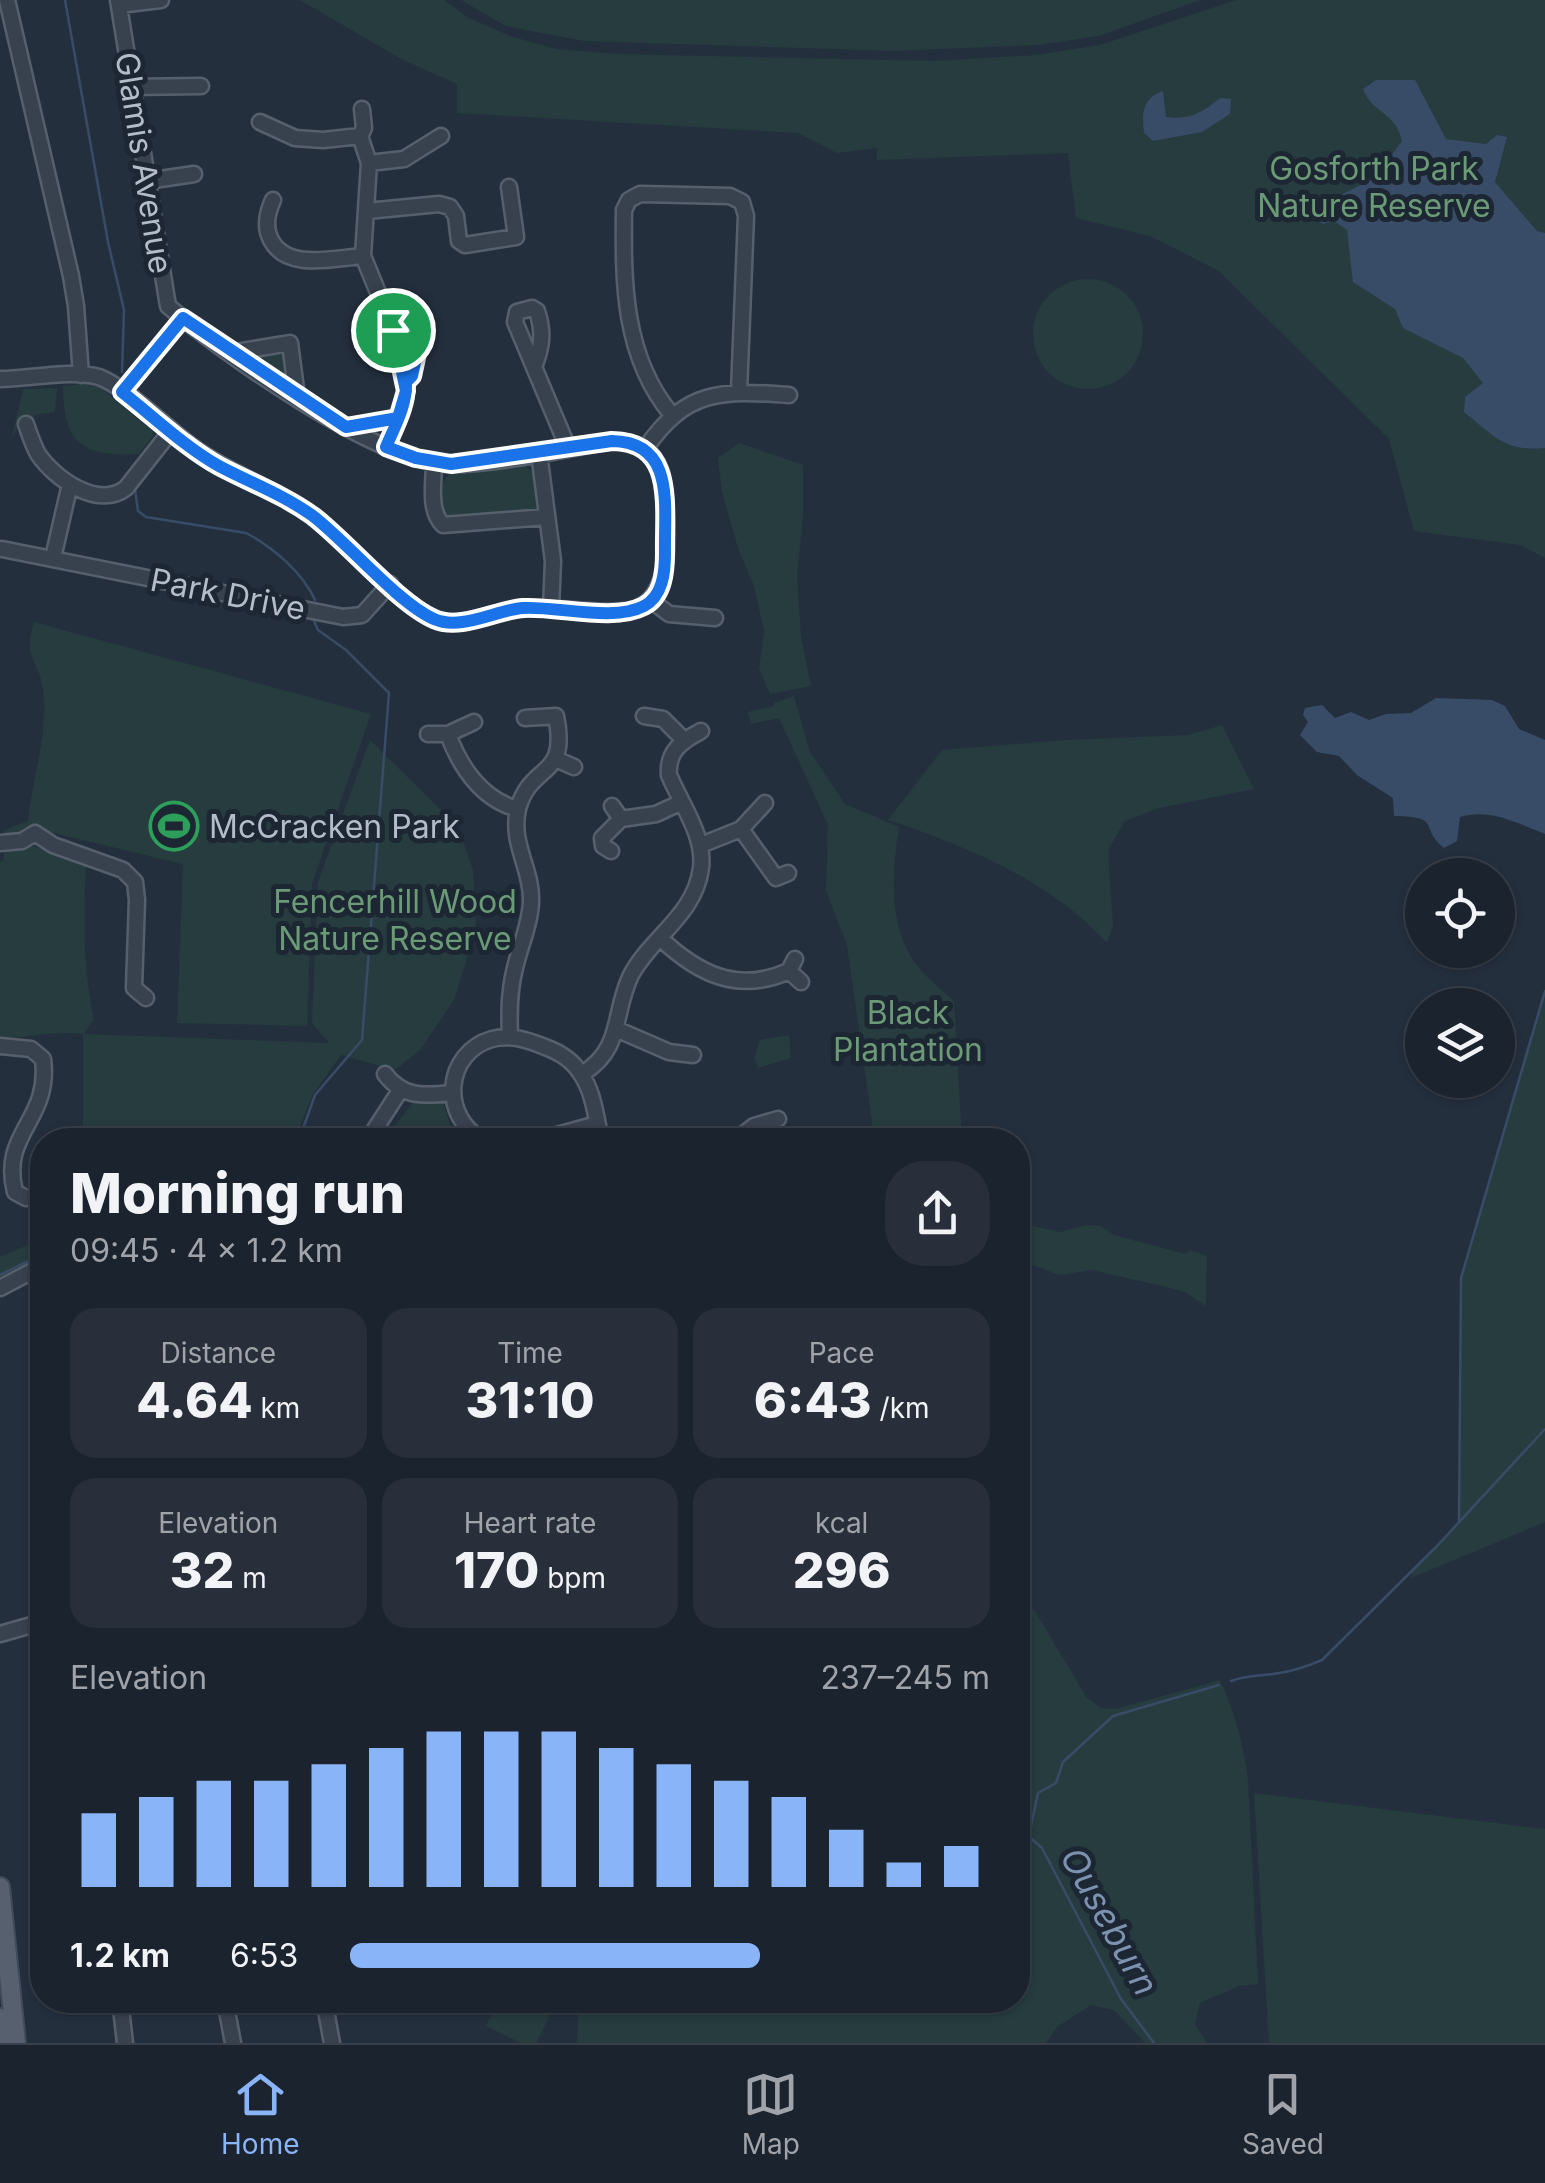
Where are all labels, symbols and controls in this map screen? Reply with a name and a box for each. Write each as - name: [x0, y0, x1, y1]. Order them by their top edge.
- street label: Glamis Avenue: [107, 49, 181, 277]
- park label: Gosforth Park Nature Reserve: [1257, 149, 1491, 225]
- pin: [351, 288, 436, 373]
- icon: arrive: [366, 303, 421, 358]
- street label: Park Drive: [147, 560, 309, 628]
- sports icon: McCracken Park: [148, 800, 200, 852]
- place label: McCracken Park: [209, 807, 460, 846]
- map controls: [1405, 858, 1515, 1098]
- button: locate: [1405, 858, 1515, 968]
- park label: Fencerhill Wood Nature Reserve: [273, 882, 517, 958]
- button: layers: [1405, 988, 1515, 1098]
- park label: Black Plantation: [833, 993, 983, 1069]
- text: Morning run: [70, 1160, 405, 1226]
- button: share: [885, 1161, 990, 1266]
- text: 09:45 · 4 × 1.2 km: [70, 1231, 343, 1270]
- text: Distance: [161, 1336, 276, 1370]
- text: Time: [497, 1336, 563, 1370]
- text: Pace: [809, 1336, 875, 1370]
- text: 4.64: [136, 1370, 253, 1430]
- text: 31:10: [465, 1370, 595, 1430]
- text: 6:43: [754, 1370, 872, 1430]
- text: km: [253, 1391, 300, 1425]
- text: /km: [872, 1391, 930, 1425]
- text: Elevation: [158, 1506, 278, 1540]
- text: Heart rate: [464, 1506, 596, 1540]
- text: kcal: [815, 1506, 868, 1540]
- text: 32: [170, 1540, 234, 1600]
- text: 170: [454, 1540, 539, 1600]
- text: 296: [793, 1540, 891, 1600]
- text: m: [234, 1561, 267, 1595]
- text: bpm: [539, 1561, 606, 1595]
- text: Elevation: [70, 1658, 207, 1697]
- text: 237–245 m: [820, 1658, 990, 1697]
- water label: Ouseburn: [1052, 1840, 1168, 2002]
- text: 1.2 km: [70, 1936, 170, 1975]
- text: 6:53: [230, 1936, 298, 1975]
- tab: Home: [221, 2067, 300, 2161]
- tab: Map: [742, 2067, 800, 2161]
- tab: Saved: [1242, 2067, 1324, 2161]

